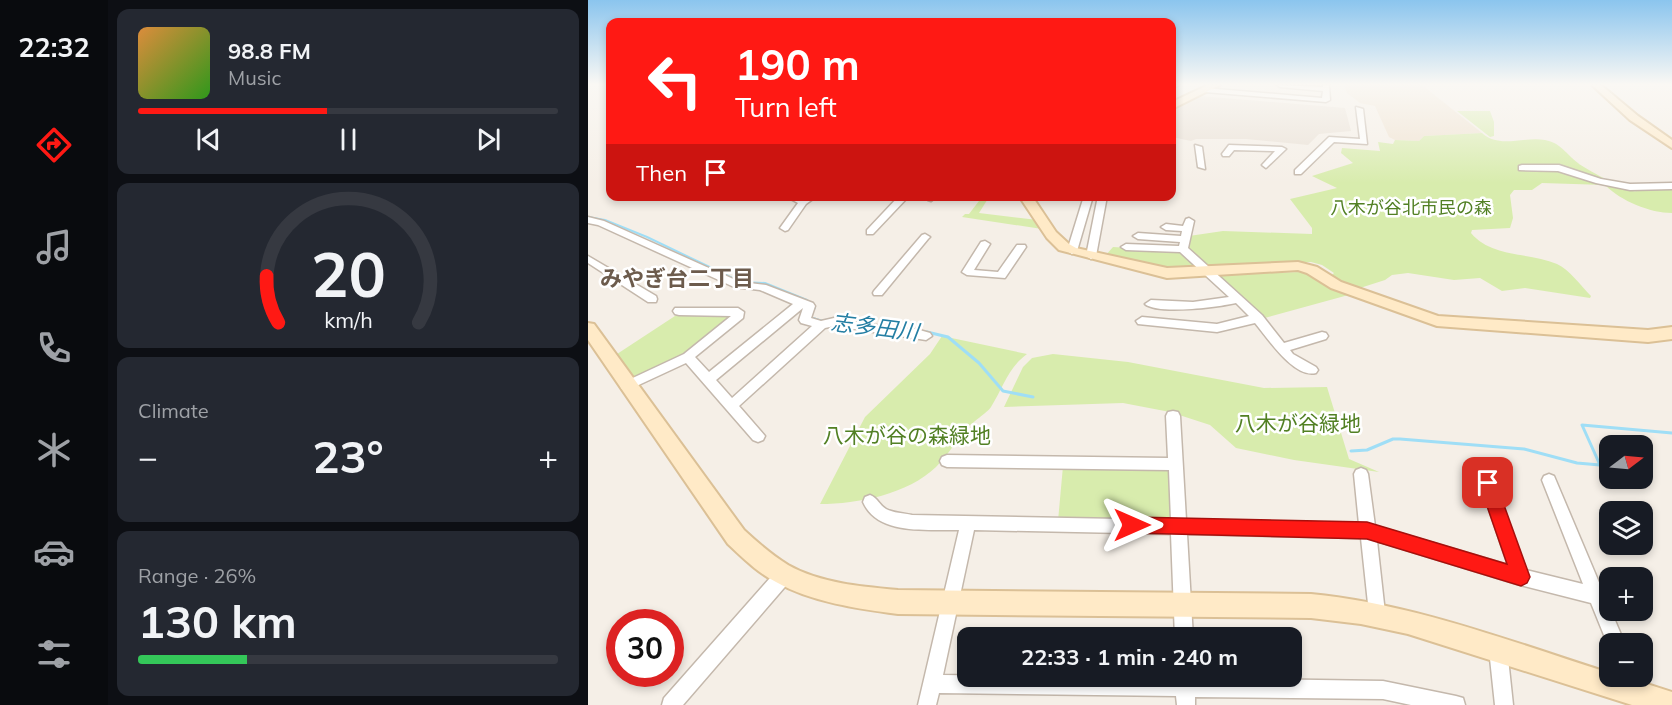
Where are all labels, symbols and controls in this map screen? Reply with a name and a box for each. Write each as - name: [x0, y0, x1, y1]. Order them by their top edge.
- text: 22:32: [18, 30, 90, 64]
- text: 98.8 FM: [228, 37, 311, 65]
- text: 190 m: [735, 38, 860, 91]
- icon: left: [636, 42, 714, 120]
- text: Music: [228, 65, 281, 90]
- text: Turn left: [735, 90, 837, 124]
- icon: previous: [192, 123, 225, 156]
- icon: pause: [332, 123, 365, 156]
- icon: next: [472, 123, 505, 156]
- icon: directions: [33, 124, 75, 166]
- icon: arrive: [699, 156, 732, 189]
- text: Then: [636, 159, 687, 187]
- park label: 八木が谷北市民の森: [1330, 196, 1492, 219]
- icon: music: [33, 226, 75, 268]
- text: 20: [311, 234, 385, 313]
- district label: みやぎ台二丁目: [600, 264, 754, 292]
- text: km/h: [324, 306, 372, 333]
- water label: 志多田川: [830, 308, 922, 347]
- icon: phone: [33, 327, 75, 369]
- text: Climate: [138, 398, 209, 423]
- park label: 八木が谷緑地: [1235, 410, 1361, 436]
- park label: 八木が谷の森緑地: [823, 422, 991, 448]
- text: 23°: [312, 428, 384, 484]
- icon: climate: [33, 429, 75, 471]
- north arrow: [1599, 435, 1653, 489]
- map controls: [1599, 435, 1653, 687]
- text: −: [138, 436, 158, 477]
- text: +: [538, 436, 558, 477]
- pin: [1462, 457, 1513, 508]
- icon: arrive: [1471, 466, 1504, 499]
- position arrow: [1100, 493, 1164, 557]
- button: layers: [1599, 501, 1653, 555]
- icon: car: [33, 531, 75, 573]
- text: Range · 26%: [138, 563, 256, 588]
- button: +: [1599, 567, 1653, 621]
- text: 130 km: [138, 593, 297, 649]
- speed limit sign: 30: [606, 609, 684, 687]
- icon: filters: [33, 633, 75, 675]
- button: −: [1599, 633, 1653, 687]
- text: 22:33 · 1 min · 240 m: [1021, 643, 1238, 671]

